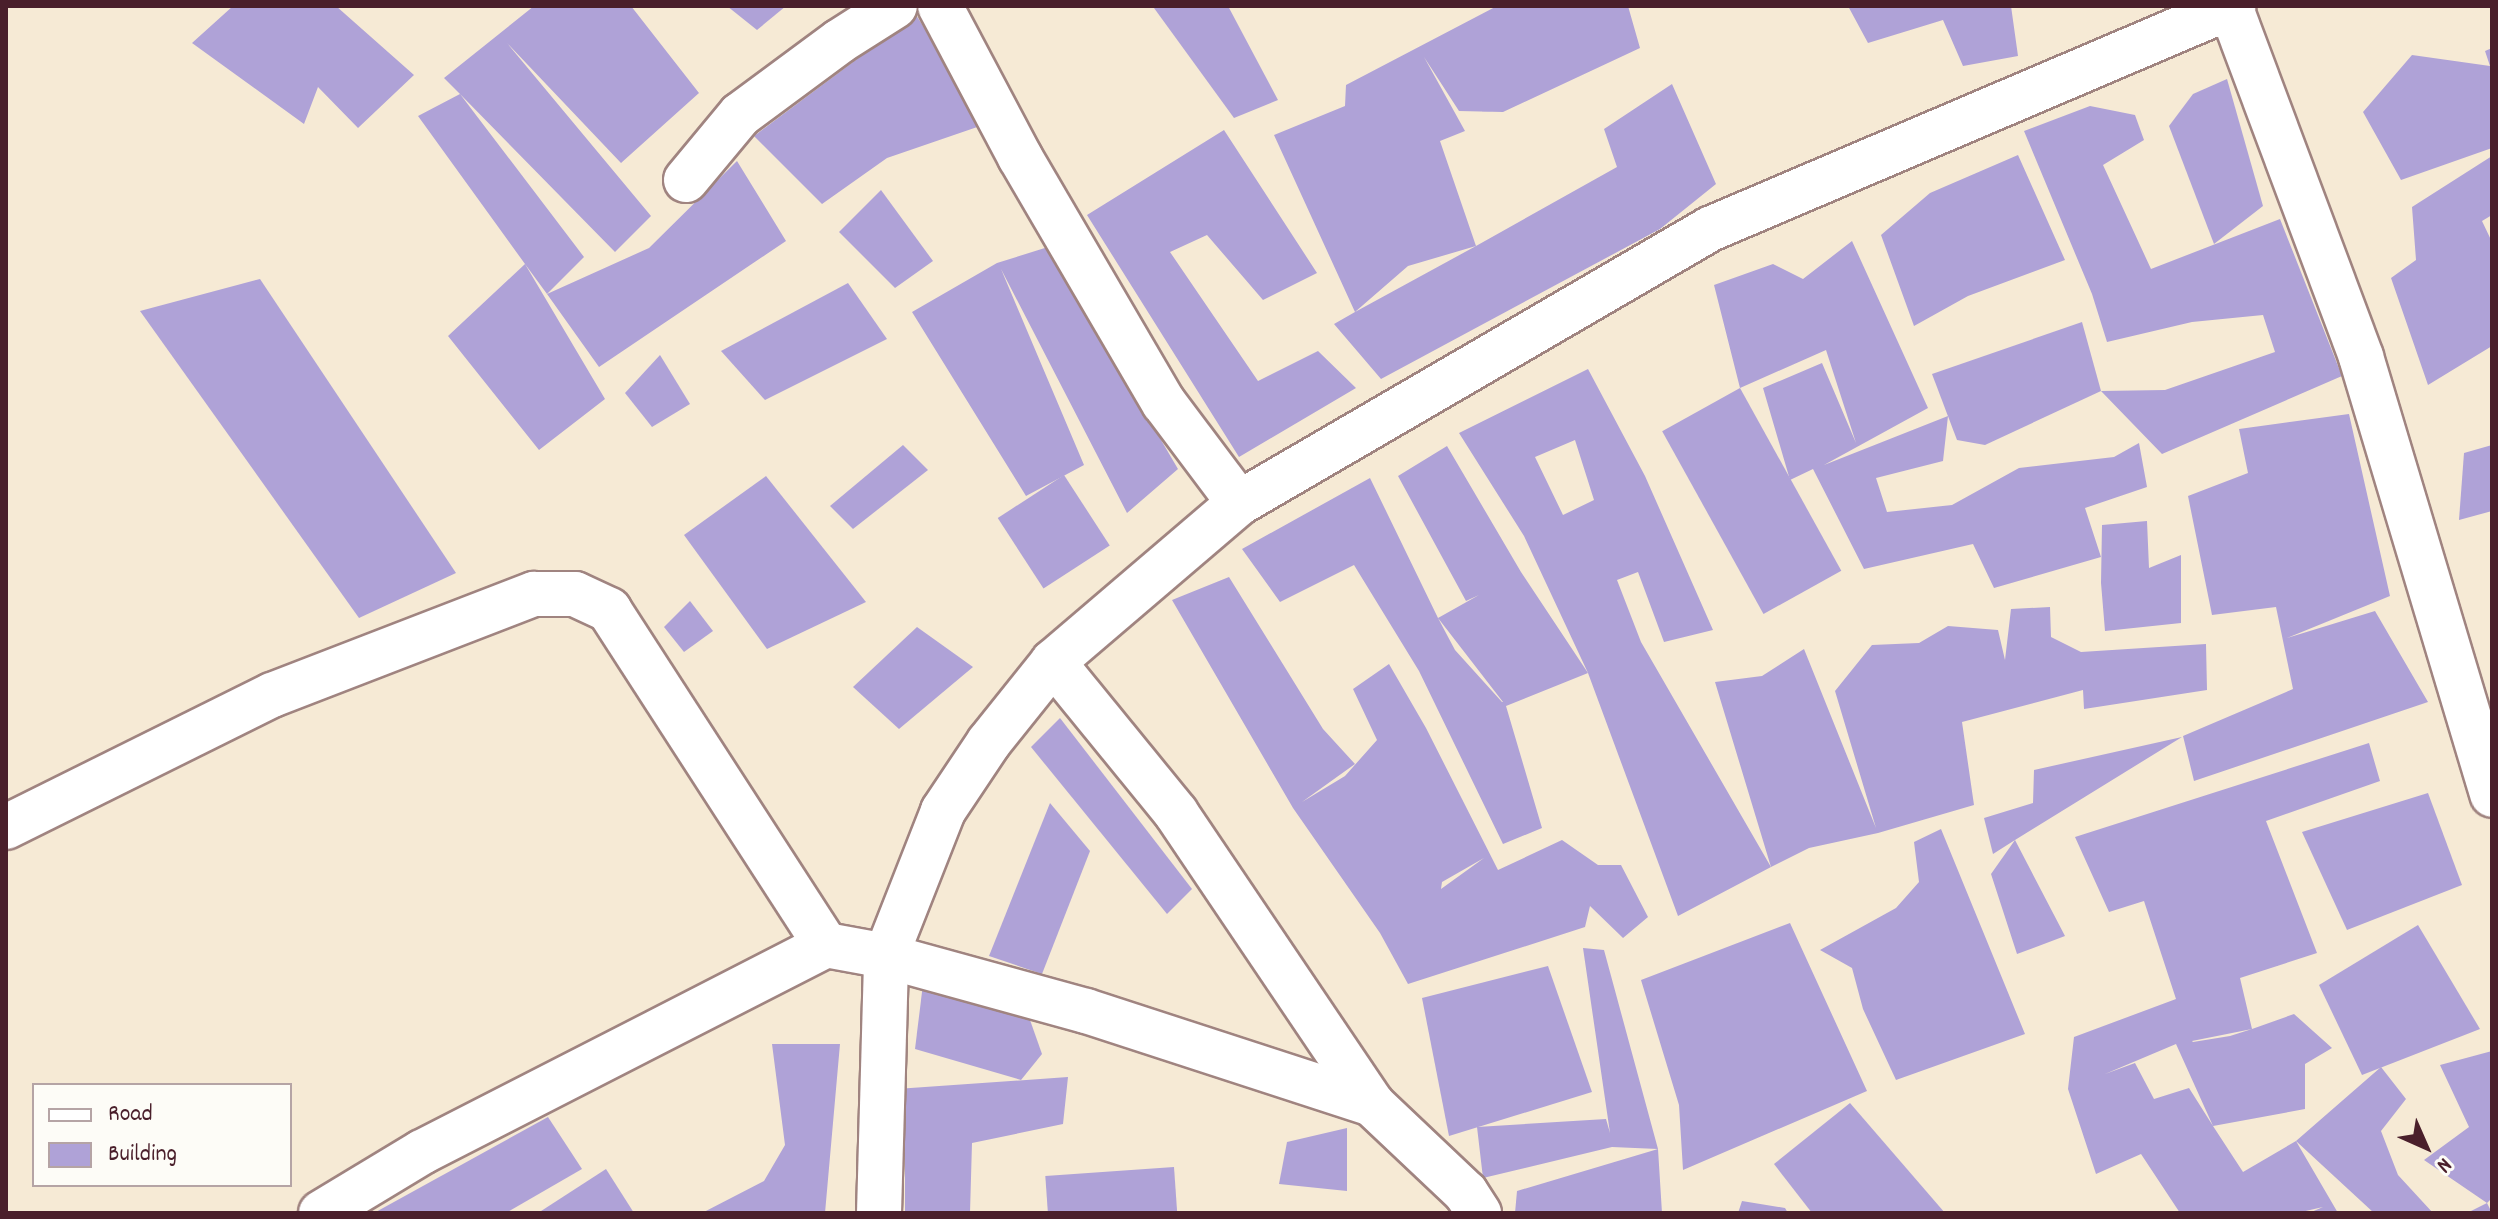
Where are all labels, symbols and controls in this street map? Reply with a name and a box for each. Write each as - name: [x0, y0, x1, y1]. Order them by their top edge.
- legend: [32, 1083, 292, 1187]
- text: Road: [108, 1098, 153, 1132]
- north arrow: [2386, 1107, 2466, 1187]
- text: Building: [108, 1138, 177, 1172]
- text: N: [2429, 1150, 2458, 1179]

